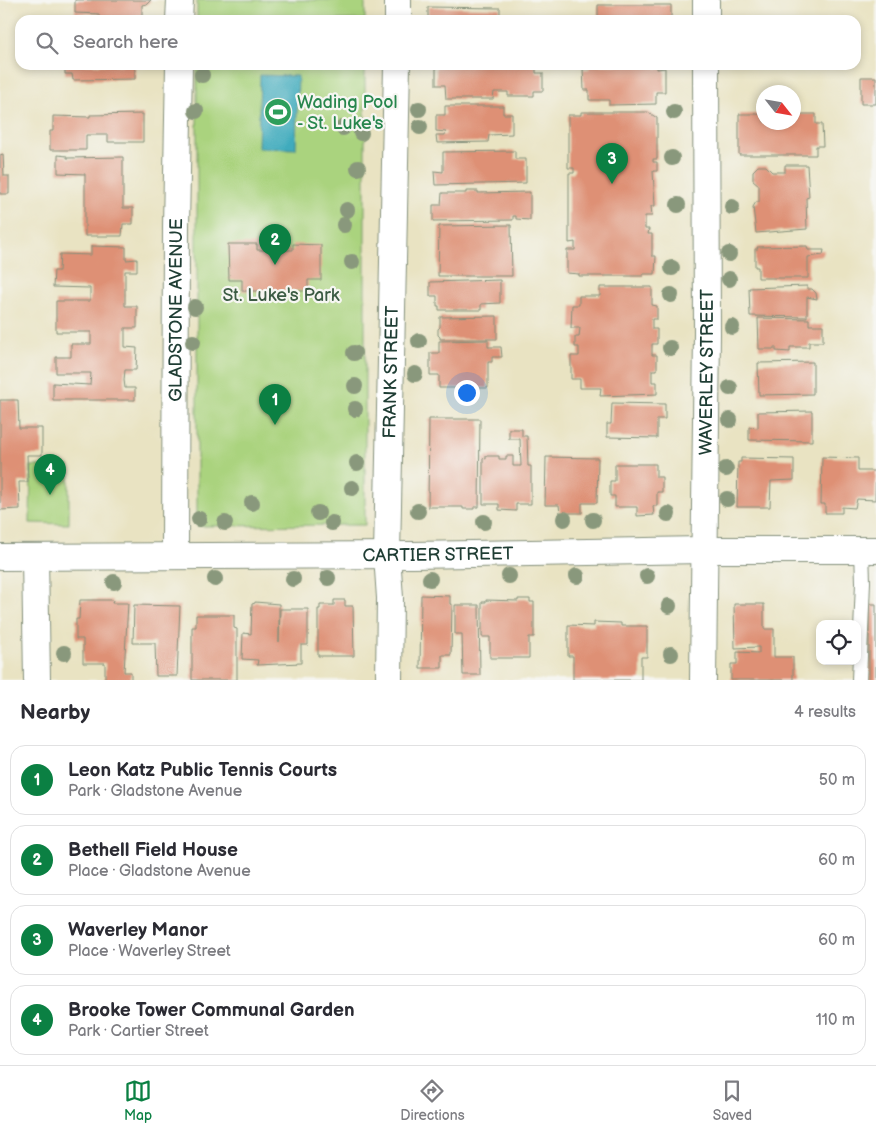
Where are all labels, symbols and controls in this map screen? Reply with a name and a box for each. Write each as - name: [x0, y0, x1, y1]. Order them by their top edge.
- search box: [15, 15, 861, 70]
- icon: search: [33, 29, 61, 57]
- text: Search here: [73, 31, 178, 54]
- north arrow: [756, 85, 801, 130]
- place label: Wading Pool - St. Luke's: [297, 92, 398, 134]
- sports icon: Wading Pool - St. Luke's: [263, 97, 293, 127]
- pin: 3: [596, 143, 628, 184]
- street label: GLADSTONE AVENUE: [165, 218, 187, 402]
- pin: 2: [259, 224, 291, 265]
- park label: St. Luke's Park: [222, 285, 340, 306]
- street label: WAVERLEY STREET: [695, 289, 718, 455]
- street label: FRANK STREET: [379, 305, 403, 439]
- your location: [454, 380, 480, 406]
- pin: 1: [259, 384, 291, 425]
- pin: 4: [34, 454, 66, 495]
- street label: CARTIER STREET: [362, 543, 514, 566]
- map controls: [816, 620, 861, 665]
- button: locate: [816, 620, 861, 665]
- text: Nearby: [20, 700, 90, 725]
- text: 4 results: [794, 703, 856, 722]
- text: Leon Katz Public Tennis Courts: [68, 759, 337, 782]
- text: 1: [34, 771, 40, 790]
- text: 50 m: [819, 771, 855, 790]
- text: Park · Gladstone Avenue: [68, 782, 242, 801]
- text: Bethell Field House: [68, 839, 238, 862]
- text: 2: [32, 851, 42, 870]
- text: 60 m: [818, 851, 855, 870]
- text: Place · Gladstone Avenue: [68, 862, 251, 881]
- text: Waverley Manor: [68, 919, 208, 942]
- text: 3: [32, 931, 42, 950]
- text: 60 m: [818, 931, 855, 950]
- text: Place · Waverley Street: [68, 942, 231, 961]
- text: Brooke Tower Communal Garden: [68, 999, 355, 1022]
- text: 4: [32, 1011, 42, 1030]
- text: 110 m: [816, 1011, 855, 1030]
- text: Park · Cartier Street: [68, 1022, 209, 1041]
- tab: Map: [124, 1077, 152, 1124]
- tab: Directions: [400, 1077, 465, 1124]
- tab: Saved: [713, 1077, 752, 1124]

